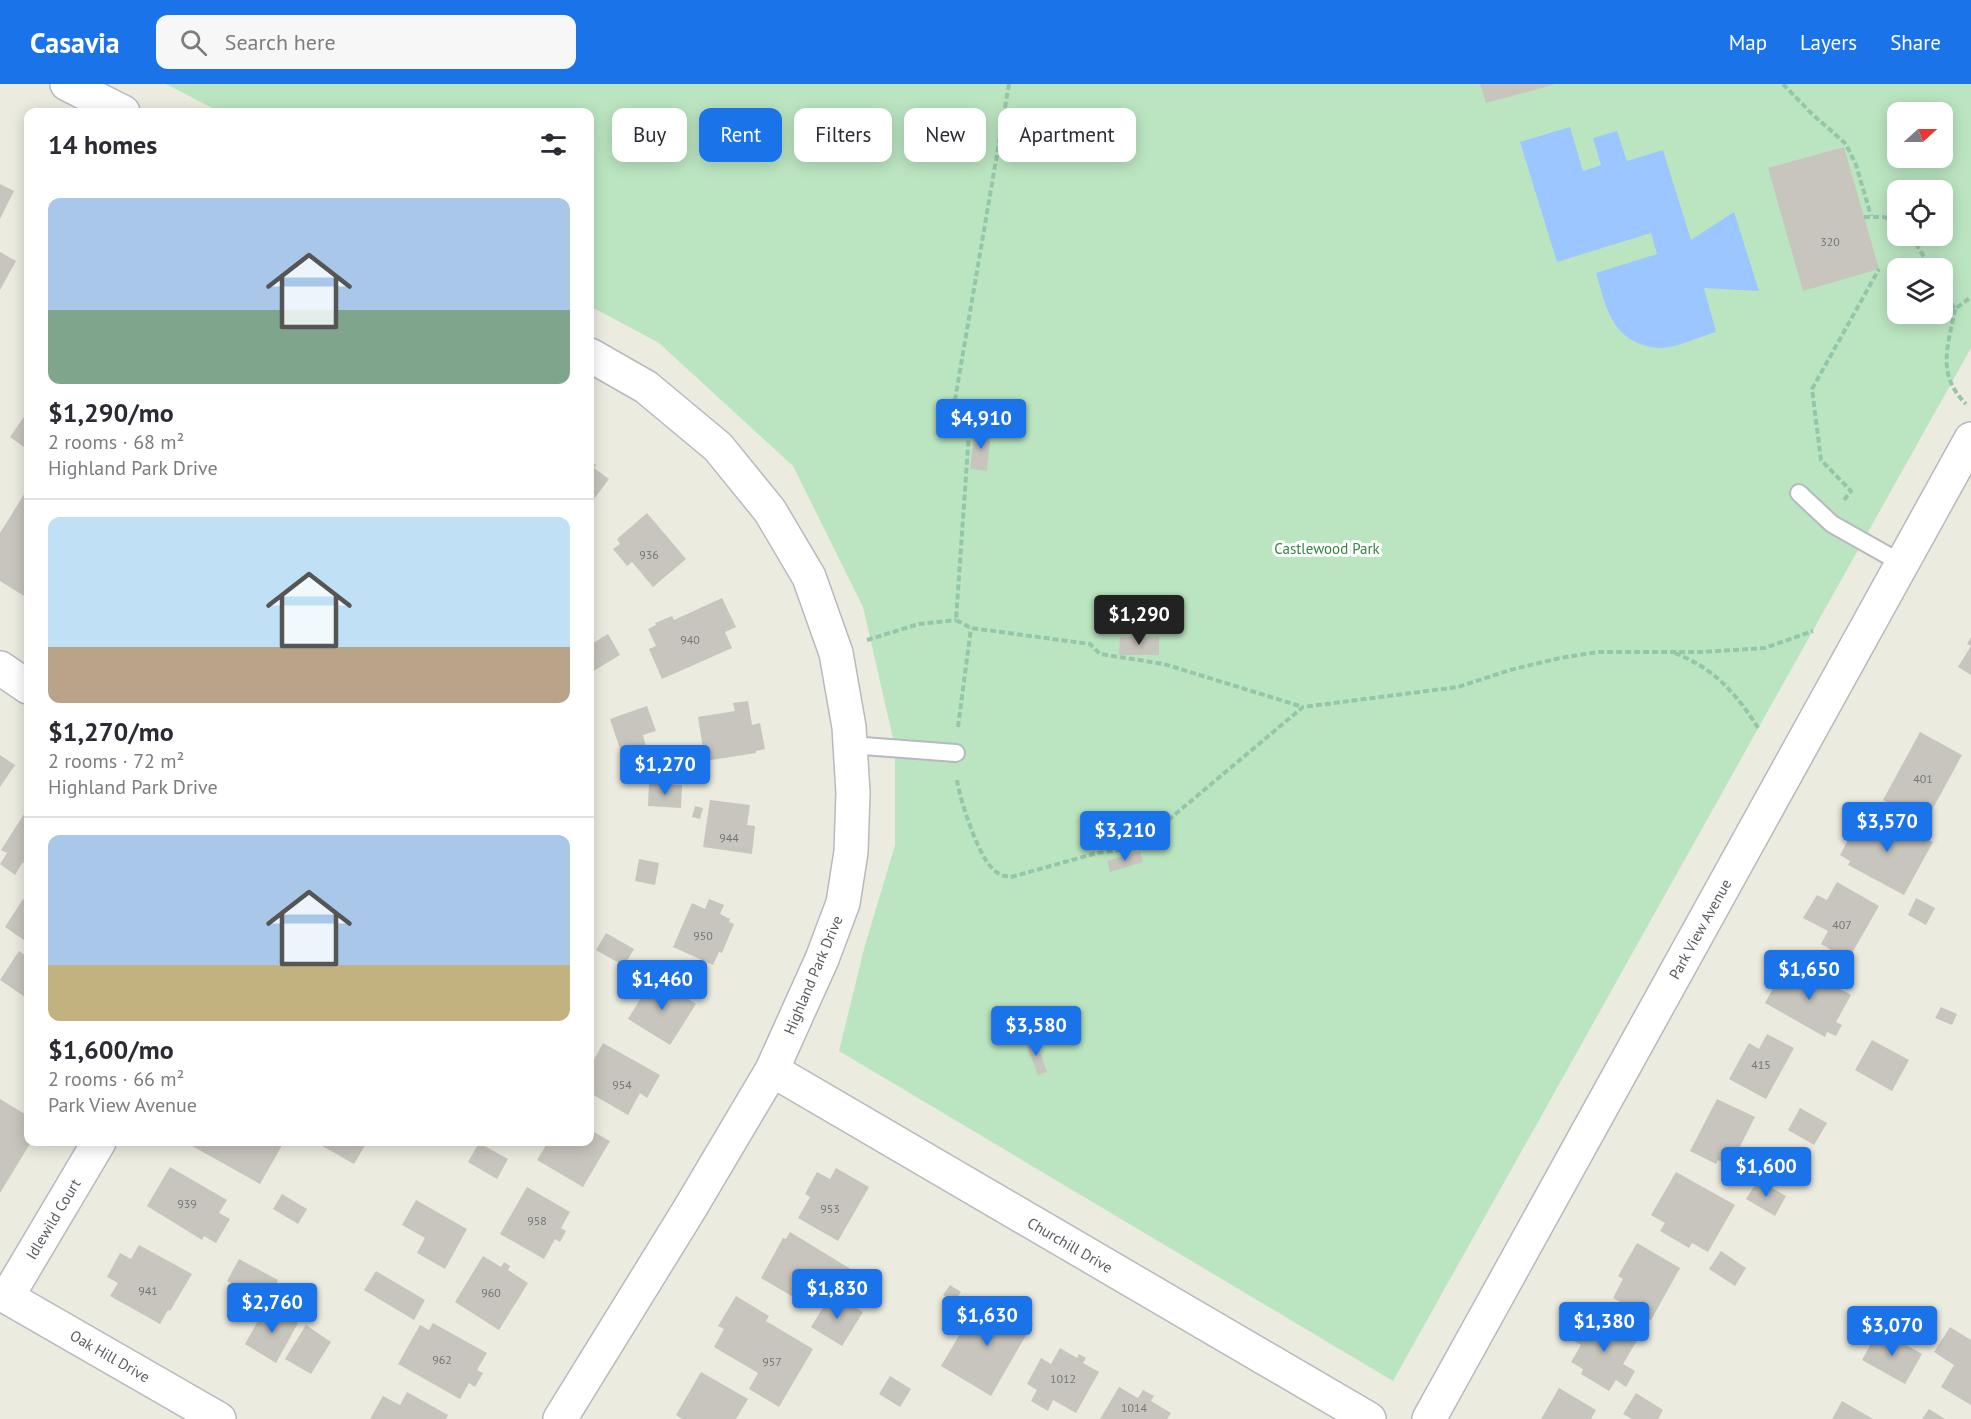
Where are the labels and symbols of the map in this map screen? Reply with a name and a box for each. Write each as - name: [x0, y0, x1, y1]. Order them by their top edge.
- north arrow: [1887, 102, 1953, 168]
- house number: 320: [1820, 234, 1840, 249]
- pin: $4,910: [932, 399, 1030, 450]
- park label: Castlewood Park: [1274, 539, 1381, 558]
- house number: 936: [639, 547, 659, 562]
- pin: $1,290: [1090, 595, 1188, 646]
- house number: 940: [680, 632, 700, 647]
- pin: $1,270: [616, 745, 714, 796]
- house number: 401: [1913, 771, 1933, 786]
- pin: $3,570: [1838, 802, 1936, 853]
- pin: $3,210: [1076, 811, 1174, 862]
- house number: 944: [719, 830, 739, 845]
- street label: Park View Avenue: [1665, 876, 1735, 982]
- street label: Highland Park Drive: [779, 913, 847, 1037]
- house number: 407: [1832, 917, 1852, 932]
- house number: 950: [693, 928, 713, 943]
- pin: $1,650: [1760, 950, 1858, 1001]
- pin: $1,460: [613, 960, 711, 1011]
- pin: $3,580: [987, 1006, 1085, 1057]
- house number: 415: [1751, 1057, 1771, 1072]
- house number: 954: [612, 1077, 632, 1092]
- pin: $1,600: [1717, 1147, 1815, 1198]
- street label: Idlewild Court: [22, 1175, 84, 1263]
- house number: 939: [177, 1196, 197, 1211]
- house number: 953: [820, 1201, 840, 1216]
- house number: 958: [527, 1213, 547, 1228]
- street label: Churchill Drive: [1024, 1213, 1116, 1277]
- pin: $1,830: [788, 1269, 886, 1320]
- house number: 941: [138, 1283, 158, 1298]
- pin: $2,760: [223, 1283, 321, 1334]
- house number: 960: [481, 1285, 501, 1300]
- pin: $1,630: [938, 1296, 1036, 1347]
- pin: $1,380: [1555, 1302, 1653, 1353]
- pin: $3,070: [1843, 1306, 1941, 1357]
- street label: Oak Hill Drive: [67, 1326, 153, 1386]
- house number: 962: [432, 1352, 452, 1367]
- house number: 957: [762, 1354, 782, 1369]
- house number: 1012: [1050, 1371, 1076, 1386]
- house number: 1014: [1121, 1400, 1148, 1415]

